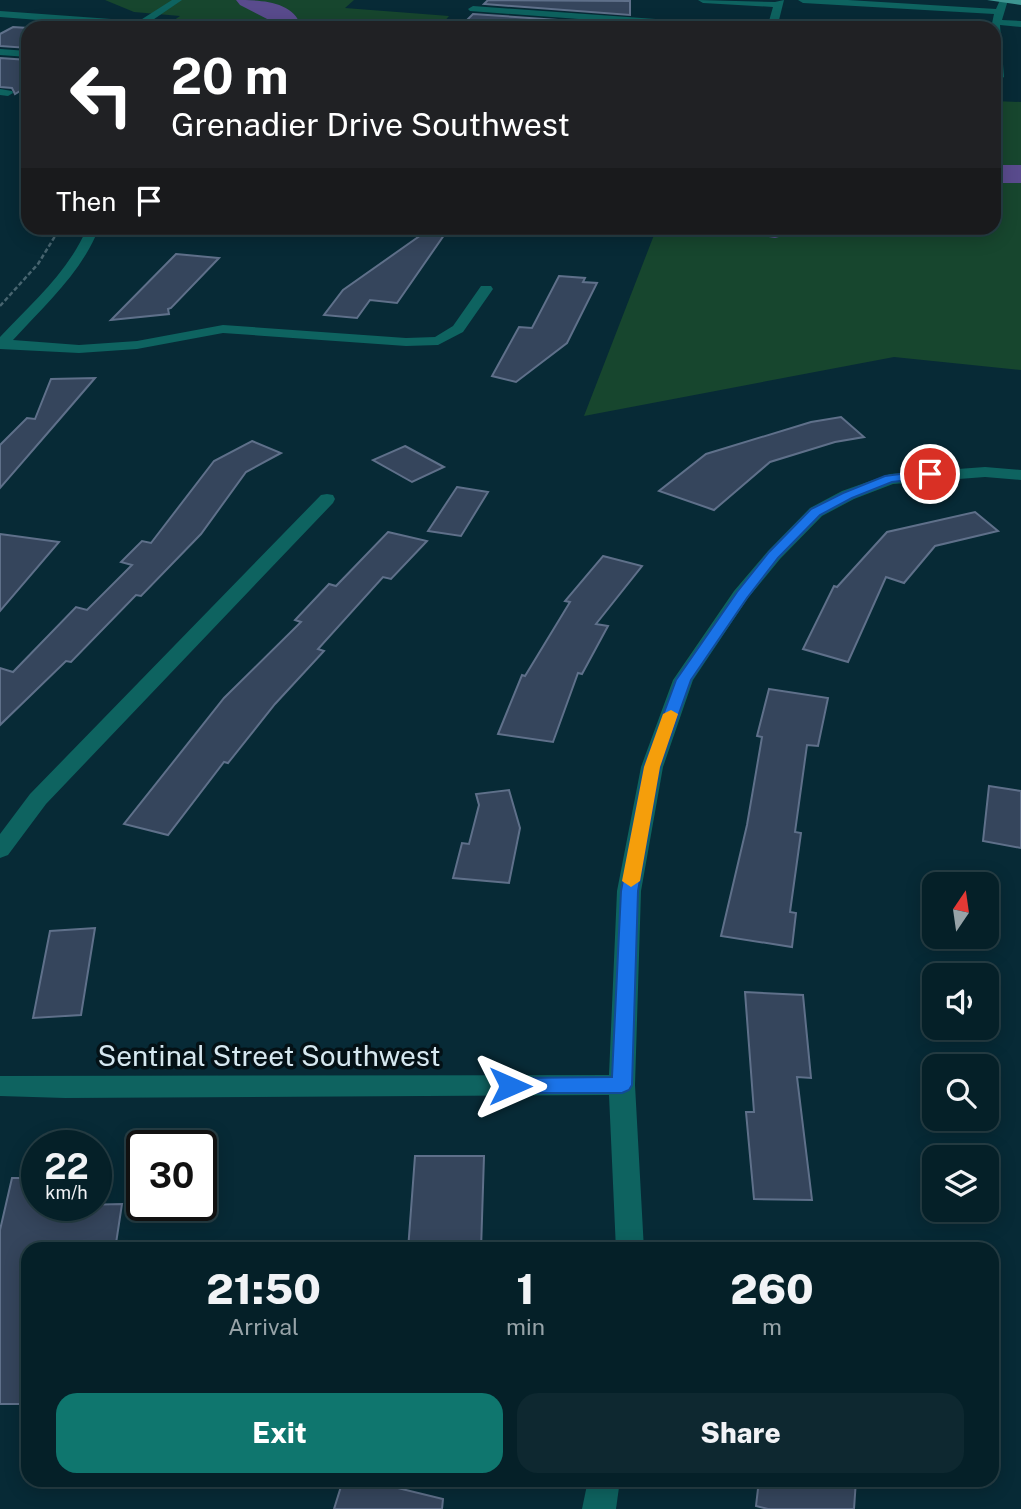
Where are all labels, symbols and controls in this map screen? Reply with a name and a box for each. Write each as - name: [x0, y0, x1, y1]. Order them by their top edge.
- text: 20 m: [171, 47, 289, 105]
- icon: left: [56, 49, 147, 140]
- text: Grenadier Drive Southwest: [171, 106, 570, 143]
- icon: arrive: [130, 182, 168, 220]
- text: Then: [56, 186, 116, 217]
- pin: [900, 444, 960, 504]
- icon: arrive: [911, 455, 949, 493]
- north arrow: [922, 872, 999, 948]
- map controls: [922, 872, 999, 1222]
- button: sound: [922, 963, 999, 1040]
- street label: Sentinal Street Southwest: [97, 1039, 441, 1072]
- position arrow: [473, 1049, 547, 1123]
- button: search: [922, 1054, 999, 1131]
- speed limit sign: 30: [126, 1130, 217, 1221]
- button: layers: [922, 1145, 999, 1222]
- text: 22: [44, 1146, 89, 1187]
- text: km/h: [45, 1182, 88, 1203]
- text: 21:50: [206, 1264, 321, 1313]
- text: 1: [516, 1264, 535, 1313]
- text: 260: [730, 1264, 814, 1313]
- text: Arrival: [228, 1313, 299, 1340]
- text: min: [506, 1313, 545, 1340]
- text: m: [762, 1313, 782, 1340]
- button: Exit: [56, 1393, 503, 1473]
- button: Share: [517, 1393, 964, 1473]

